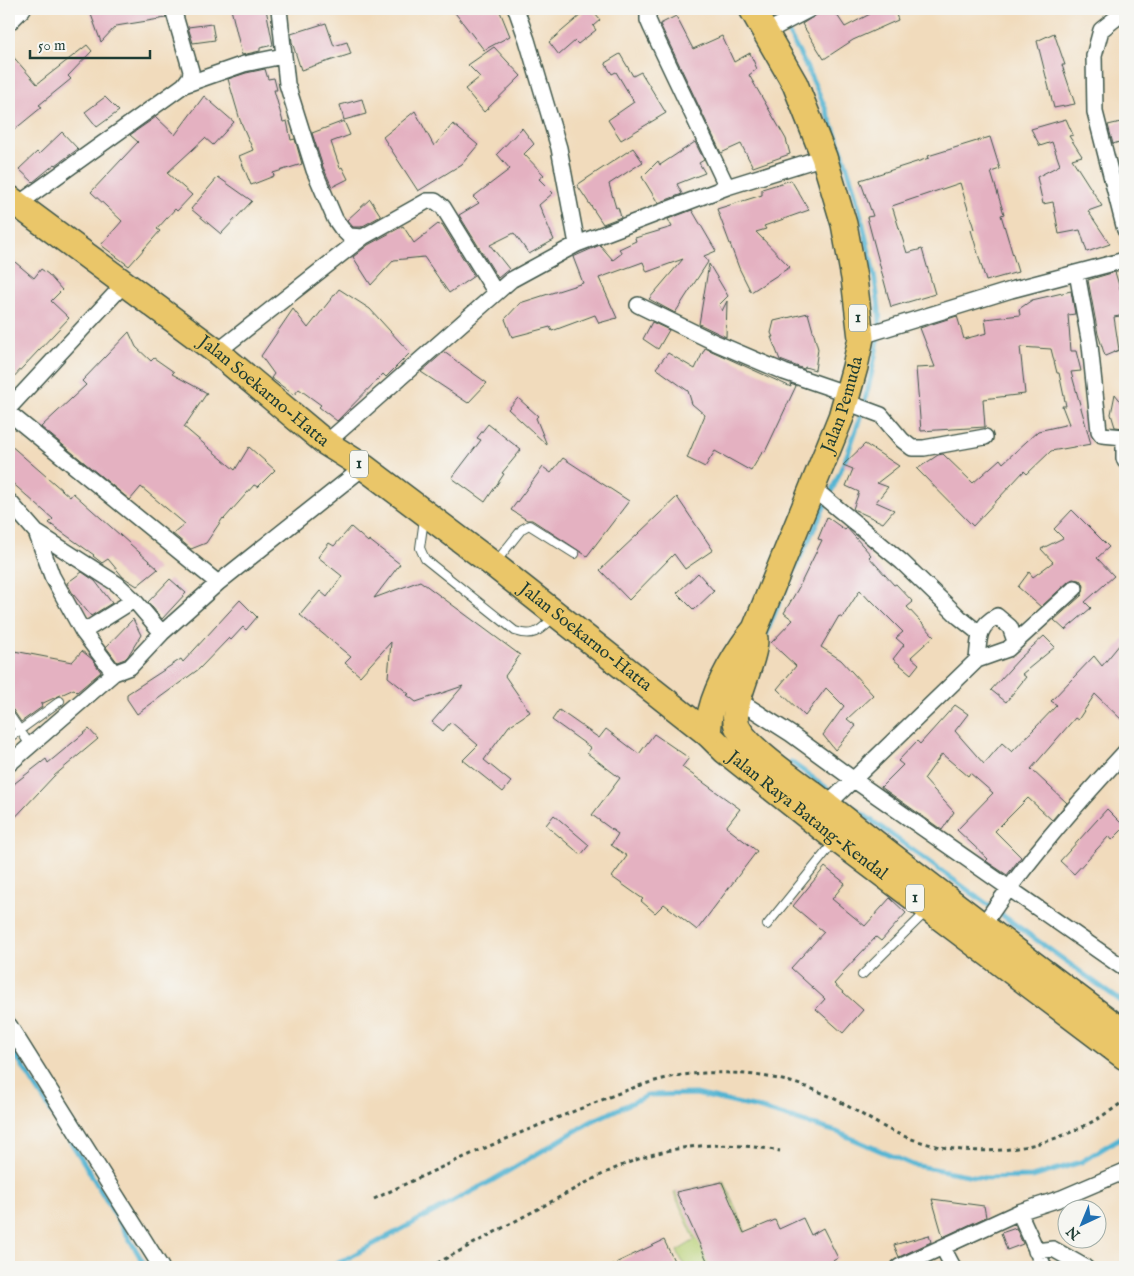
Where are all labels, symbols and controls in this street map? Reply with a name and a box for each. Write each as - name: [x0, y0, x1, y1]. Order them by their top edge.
- scale bar: [30, 28, 150, 60]
- text: 50 m: [38, 36, 66, 55]
- road number: 1: [849, 304, 867, 332]
- street label: Jalan Soekarno-Hatta: [192, 329, 334, 452]
- street label: Jalan Pemuda: [815, 354, 868, 458]
- road number: 1: [350, 450, 368, 478]
- street label: Jalan Soekarno-Hatta: [513, 576, 657, 697]
- street label: Jalan Raya Batang-Kendal: [721, 745, 892, 885]
- road number: 1: [906, 884, 924, 911]
- north arrow: [1056, 1198, 1106, 1248]
- text: N: [1063, 1222, 1085, 1244]

